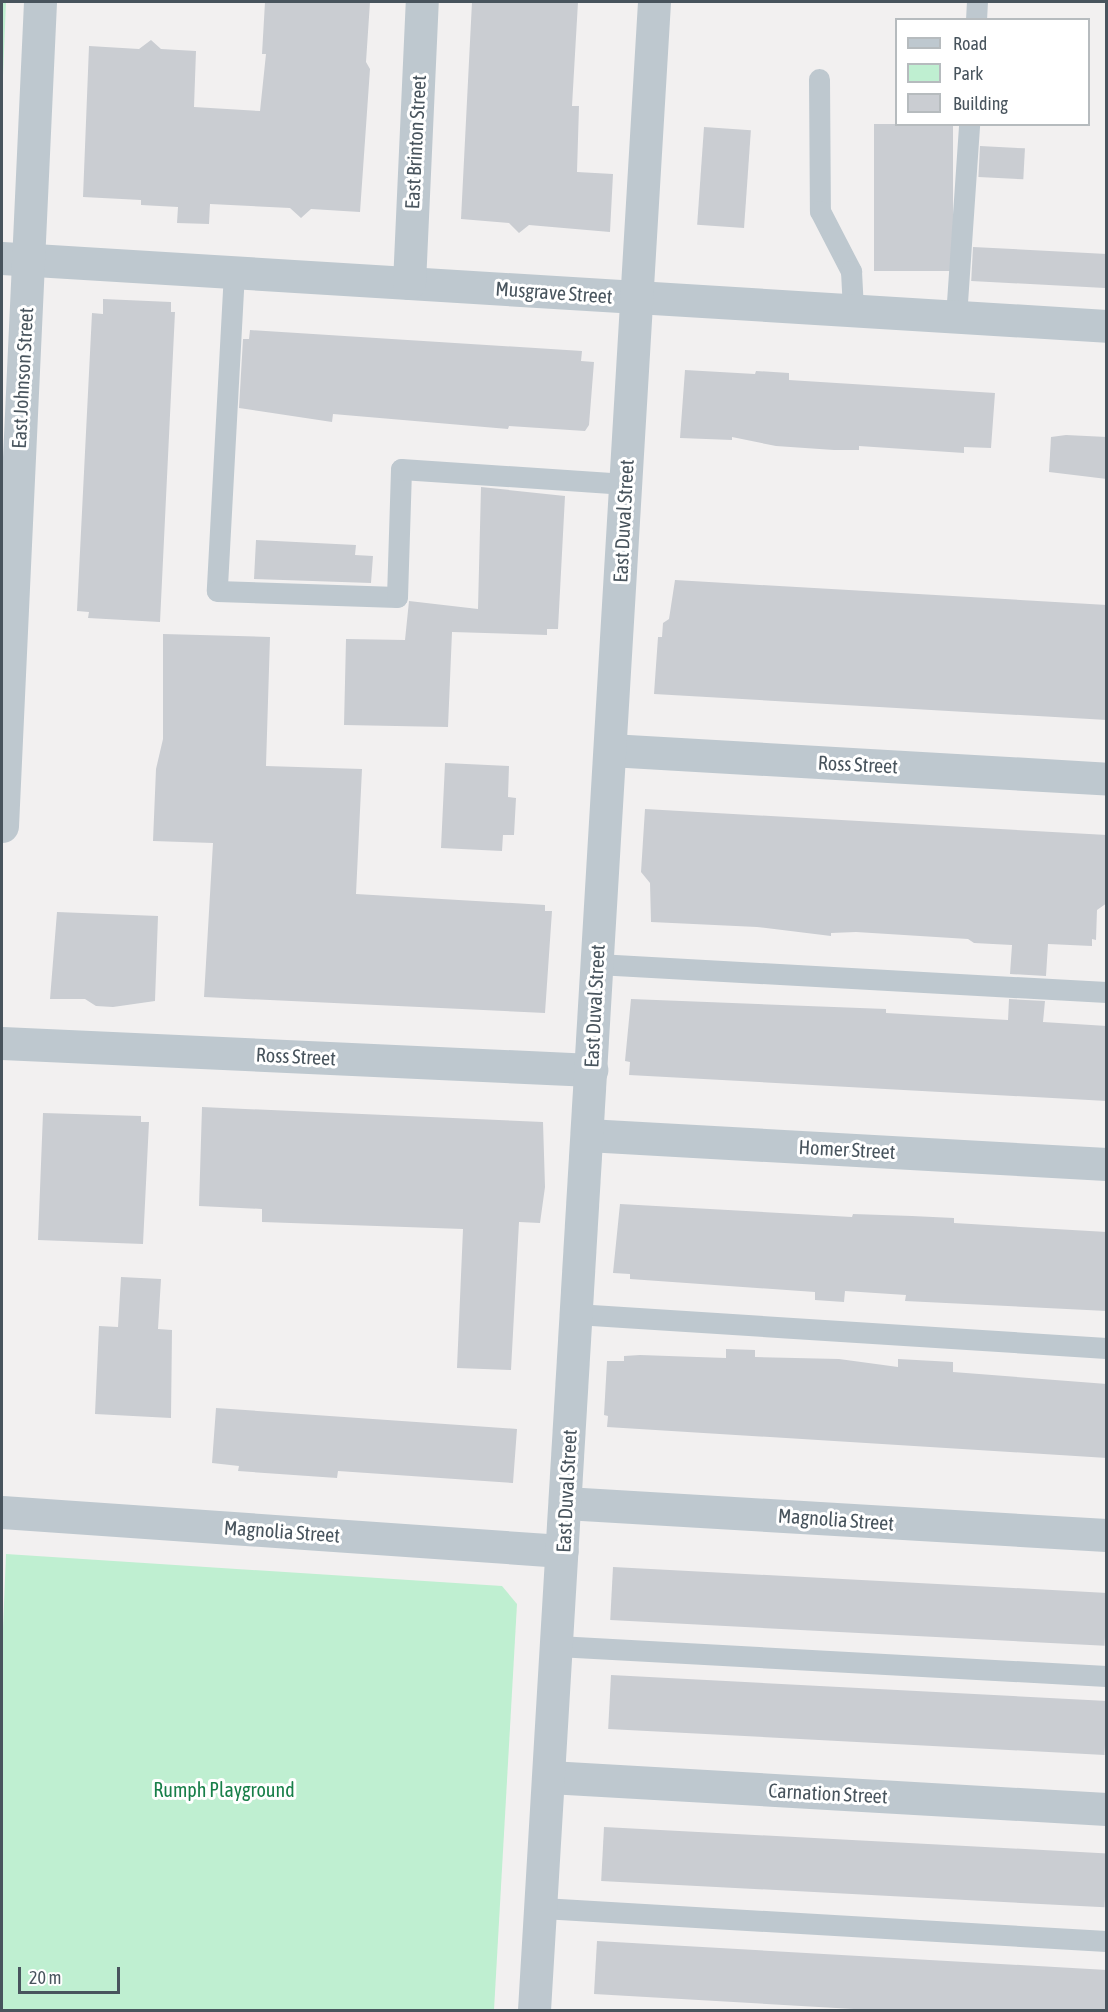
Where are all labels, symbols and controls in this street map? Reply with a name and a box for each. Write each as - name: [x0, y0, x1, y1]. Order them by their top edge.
- legend: [895, 18, 1090, 126]
- text: Road: [953, 33, 987, 54]
- text: Park: [953, 63, 983, 84]
- street label: East Brinton Street: [400, 74, 430, 210]
- text: Building: [953, 93, 1008, 114]
- street label: Musgrave Street: [495, 276, 613, 308]
- street label: East Johnson Street: [6, 307, 38, 449]
- street label: East Duval Street: [608, 459, 638, 583]
- street label: Ross Street: [817, 750, 899, 778]
- street label: East Duval Street: [579, 944, 609, 1068]
- street label: Ross Street: [255, 1042, 337, 1070]
- street label: Homer Street: [798, 1134, 896, 1164]
- street label: East Duval Street: [551, 1429, 581, 1553]
- street label: Magnolia Street: [777, 1503, 895, 1535]
- street label: Magnolia Street: [223, 1515, 341, 1547]
- park label: Rumph Playground: [153, 1777, 295, 1801]
- street label: Carnation Street: [768, 1778, 888, 1808]
- scale bar: [21, 1955, 123, 1993]
- text: 20 m: [29, 1967, 61, 1988]

